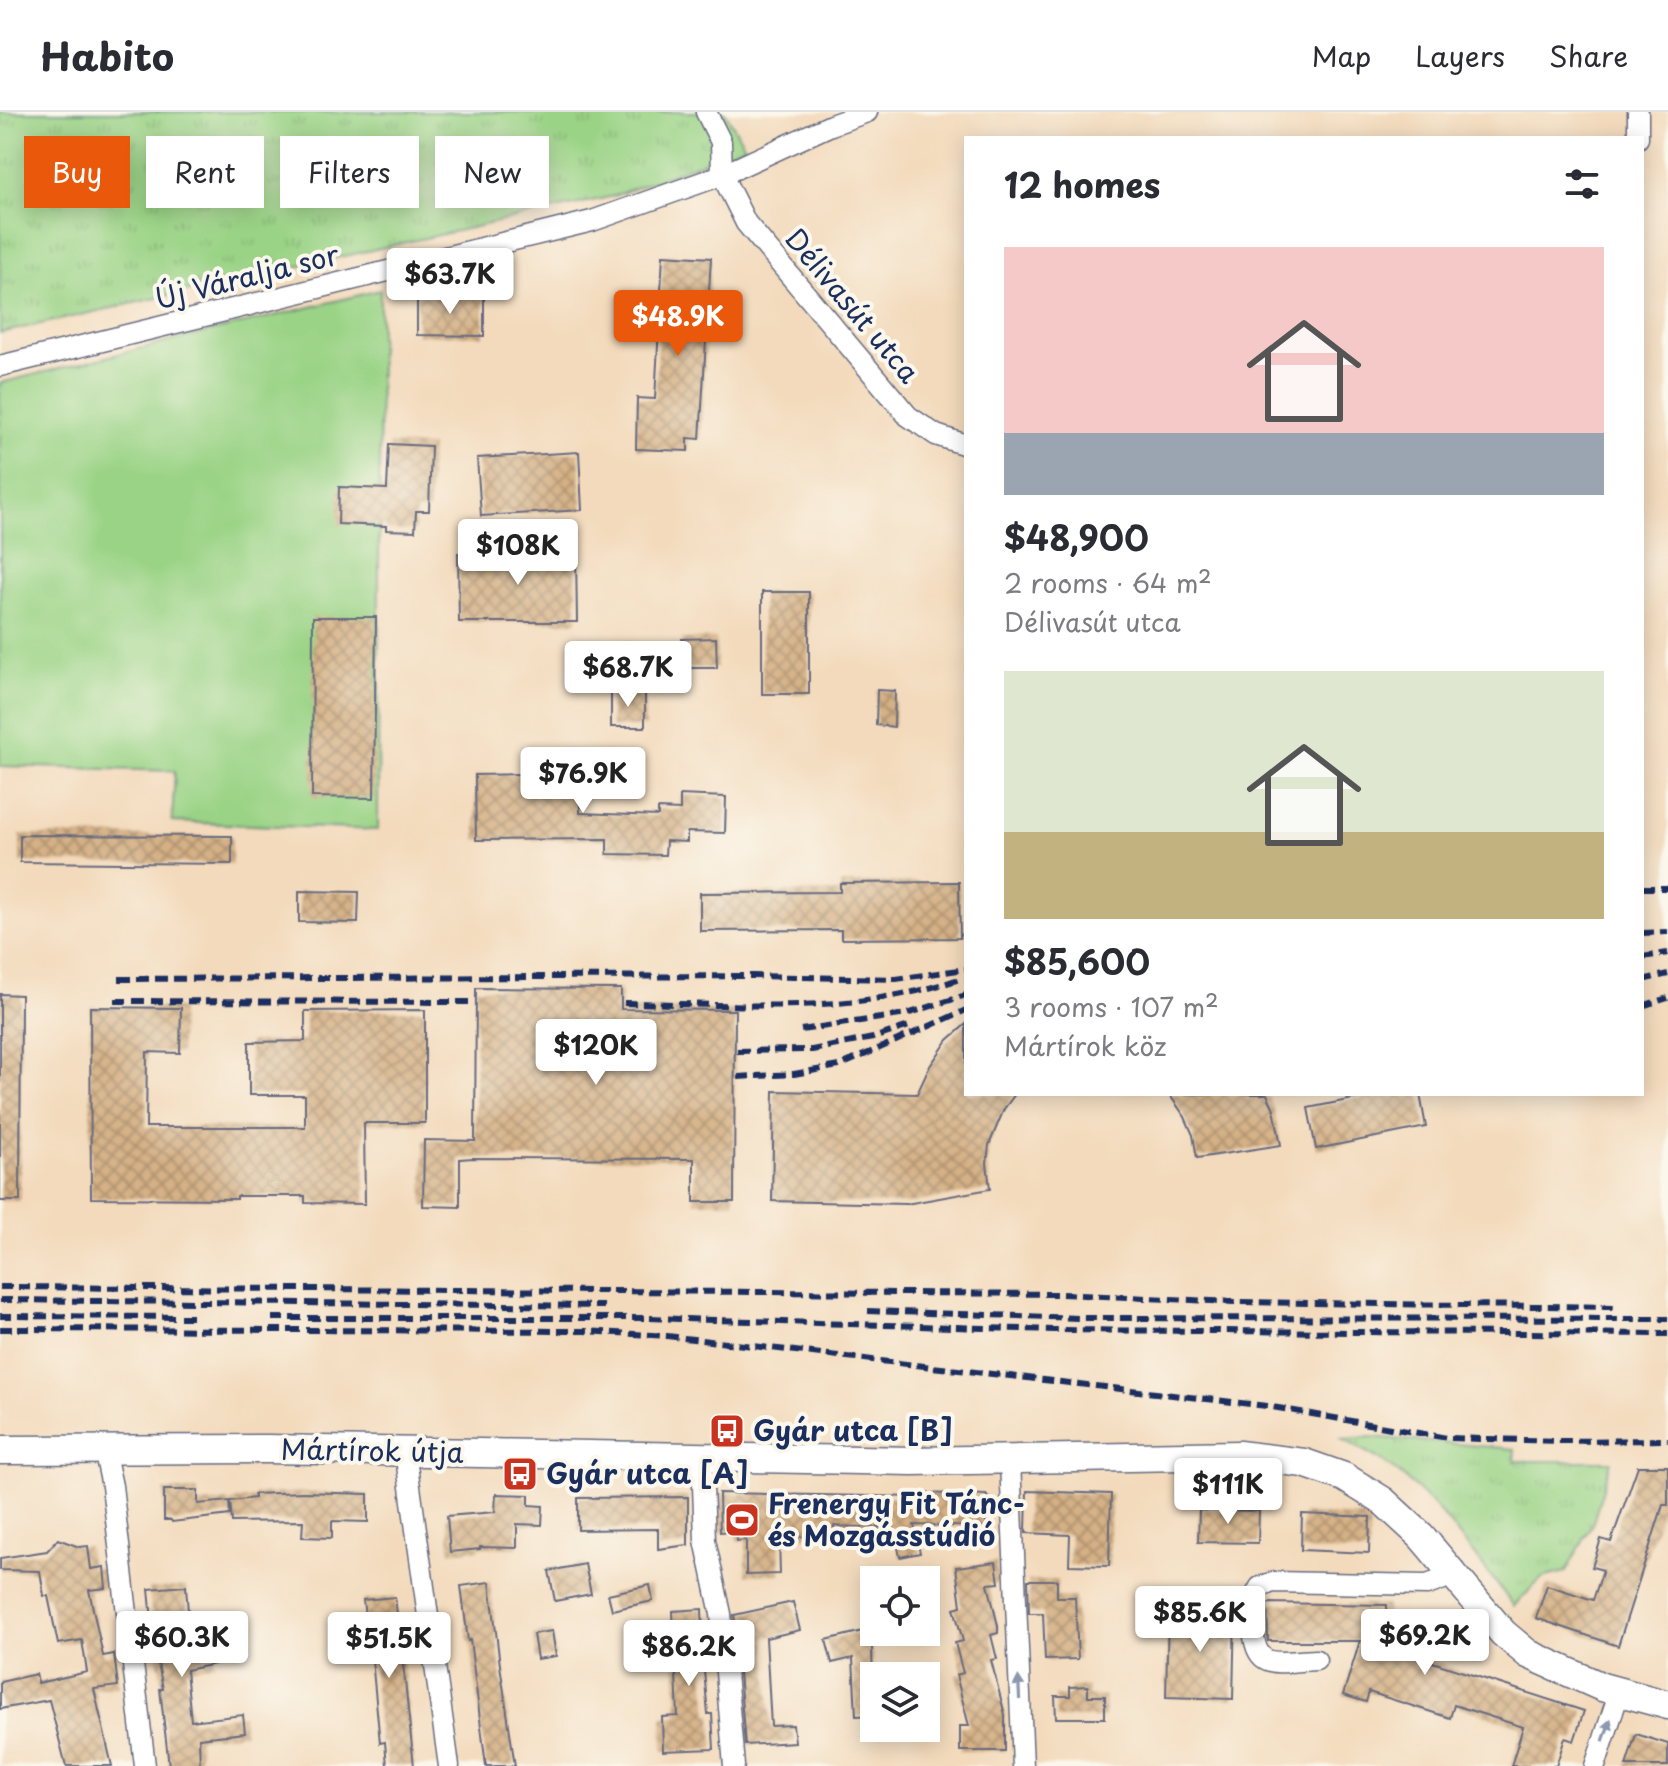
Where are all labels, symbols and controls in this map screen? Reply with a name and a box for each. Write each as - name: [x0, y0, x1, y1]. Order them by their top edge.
- text: Habito: [40, 27, 174, 84]
- text: Map: [1311, 34, 1371, 77]
- text: Layers: [1415, 34, 1505, 77]
- text: Share: [1549, 34, 1628, 77]
- chip: Buy: [24, 136, 130, 208]
- chip: Rent: [146, 136, 264, 208]
- chip: Filters: [280, 136, 419, 208]
- chip: New: [435, 136, 549, 208]
- text: 12 homes: [1004, 158, 1160, 210]
- icon: filters: [1560, 162, 1604, 206]
- street label: Délivasút utca: [776, 218, 931, 392]
- street label: Új Váralja sor: [150, 232, 343, 319]
- pin: $63.7K: [385, 248, 515, 316]
- text: $63.7K: [405, 254, 495, 293]
- pin: $48.9K: [613, 290, 743, 358]
- text: $48.9K: [632, 296, 724, 335]
- icon: home: [1232, 299, 1376, 443]
- text: $48,900: [1004, 511, 1149, 563]
- pin: $108K: [462, 519, 574, 587]
- text: $108K: [476, 525, 560, 564]
- text: 2 rooms · 64 m²: [1004, 563, 1212, 602]
- text: Délivasút utca: [1004, 602, 1181, 641]
- pin: $68.7K: [563, 641, 693, 709]
- text: $68.7K: [583, 647, 673, 686]
- icon: home: [1232, 723, 1376, 867]
- pin: $76.9K: [518, 747, 648, 815]
- text: $76.9K: [538, 753, 628, 792]
- text: $85,600: [1004, 935, 1150, 987]
- text: 3 rooms · 107 m²: [1004, 987, 1219, 1026]
- pin: $120K: [540, 1019, 652, 1087]
- text: $120K: [554, 1025, 638, 1064]
- text: Mártírok köz: [1004, 1026, 1167, 1065]
- place label: Gyár utca [B]: [753, 1408, 952, 1451]
- bus stop icon: Gyár utca [B]: [708, 1412, 746, 1450]
- street label: Mártírok útja: [280, 1426, 464, 1473]
- place label: Gyár utca [A]: [546, 1451, 748, 1494]
- bus stop icon: Gyár utca [A]: [501, 1455, 539, 1493]
- pin: $111K: [1172, 1458, 1284, 1526]
- text: $111K: [1192, 1464, 1264, 1503]
- place label: Frenergy Fit Tánc- és Mozgásstúdió: [768, 1481, 1025, 1556]
- sports icon: Frenergy Fit Tánc- és Mozgásstúdió: [723, 1501, 761, 1539]
- map controls: [860, 1566, 940, 1742]
- button: locate: [860, 1566, 940, 1646]
- pin: $85.6K: [1135, 1586, 1265, 1654]
- text: $85.6K: [1153, 1592, 1247, 1631]
- pin: $69.2K: [1360, 1609, 1490, 1677]
- pin: $60.3K: [117, 1611, 247, 1679]
- pin: $51.5K: [324, 1612, 454, 1680]
- text: $69.2K: [1379, 1615, 1471, 1654]
- text: $60.3K: [134, 1617, 230, 1656]
- text: $51.5K: [346, 1618, 432, 1657]
- pin: $86.2K: [624, 1620, 754, 1688]
- text: $86.2K: [642, 1626, 736, 1665]
- button: layers: [860, 1662, 940, 1742]
- one-way arrow: [1013, 1675, 1026, 1700]
- one-way arrow: [1602, 1717, 1614, 1741]

